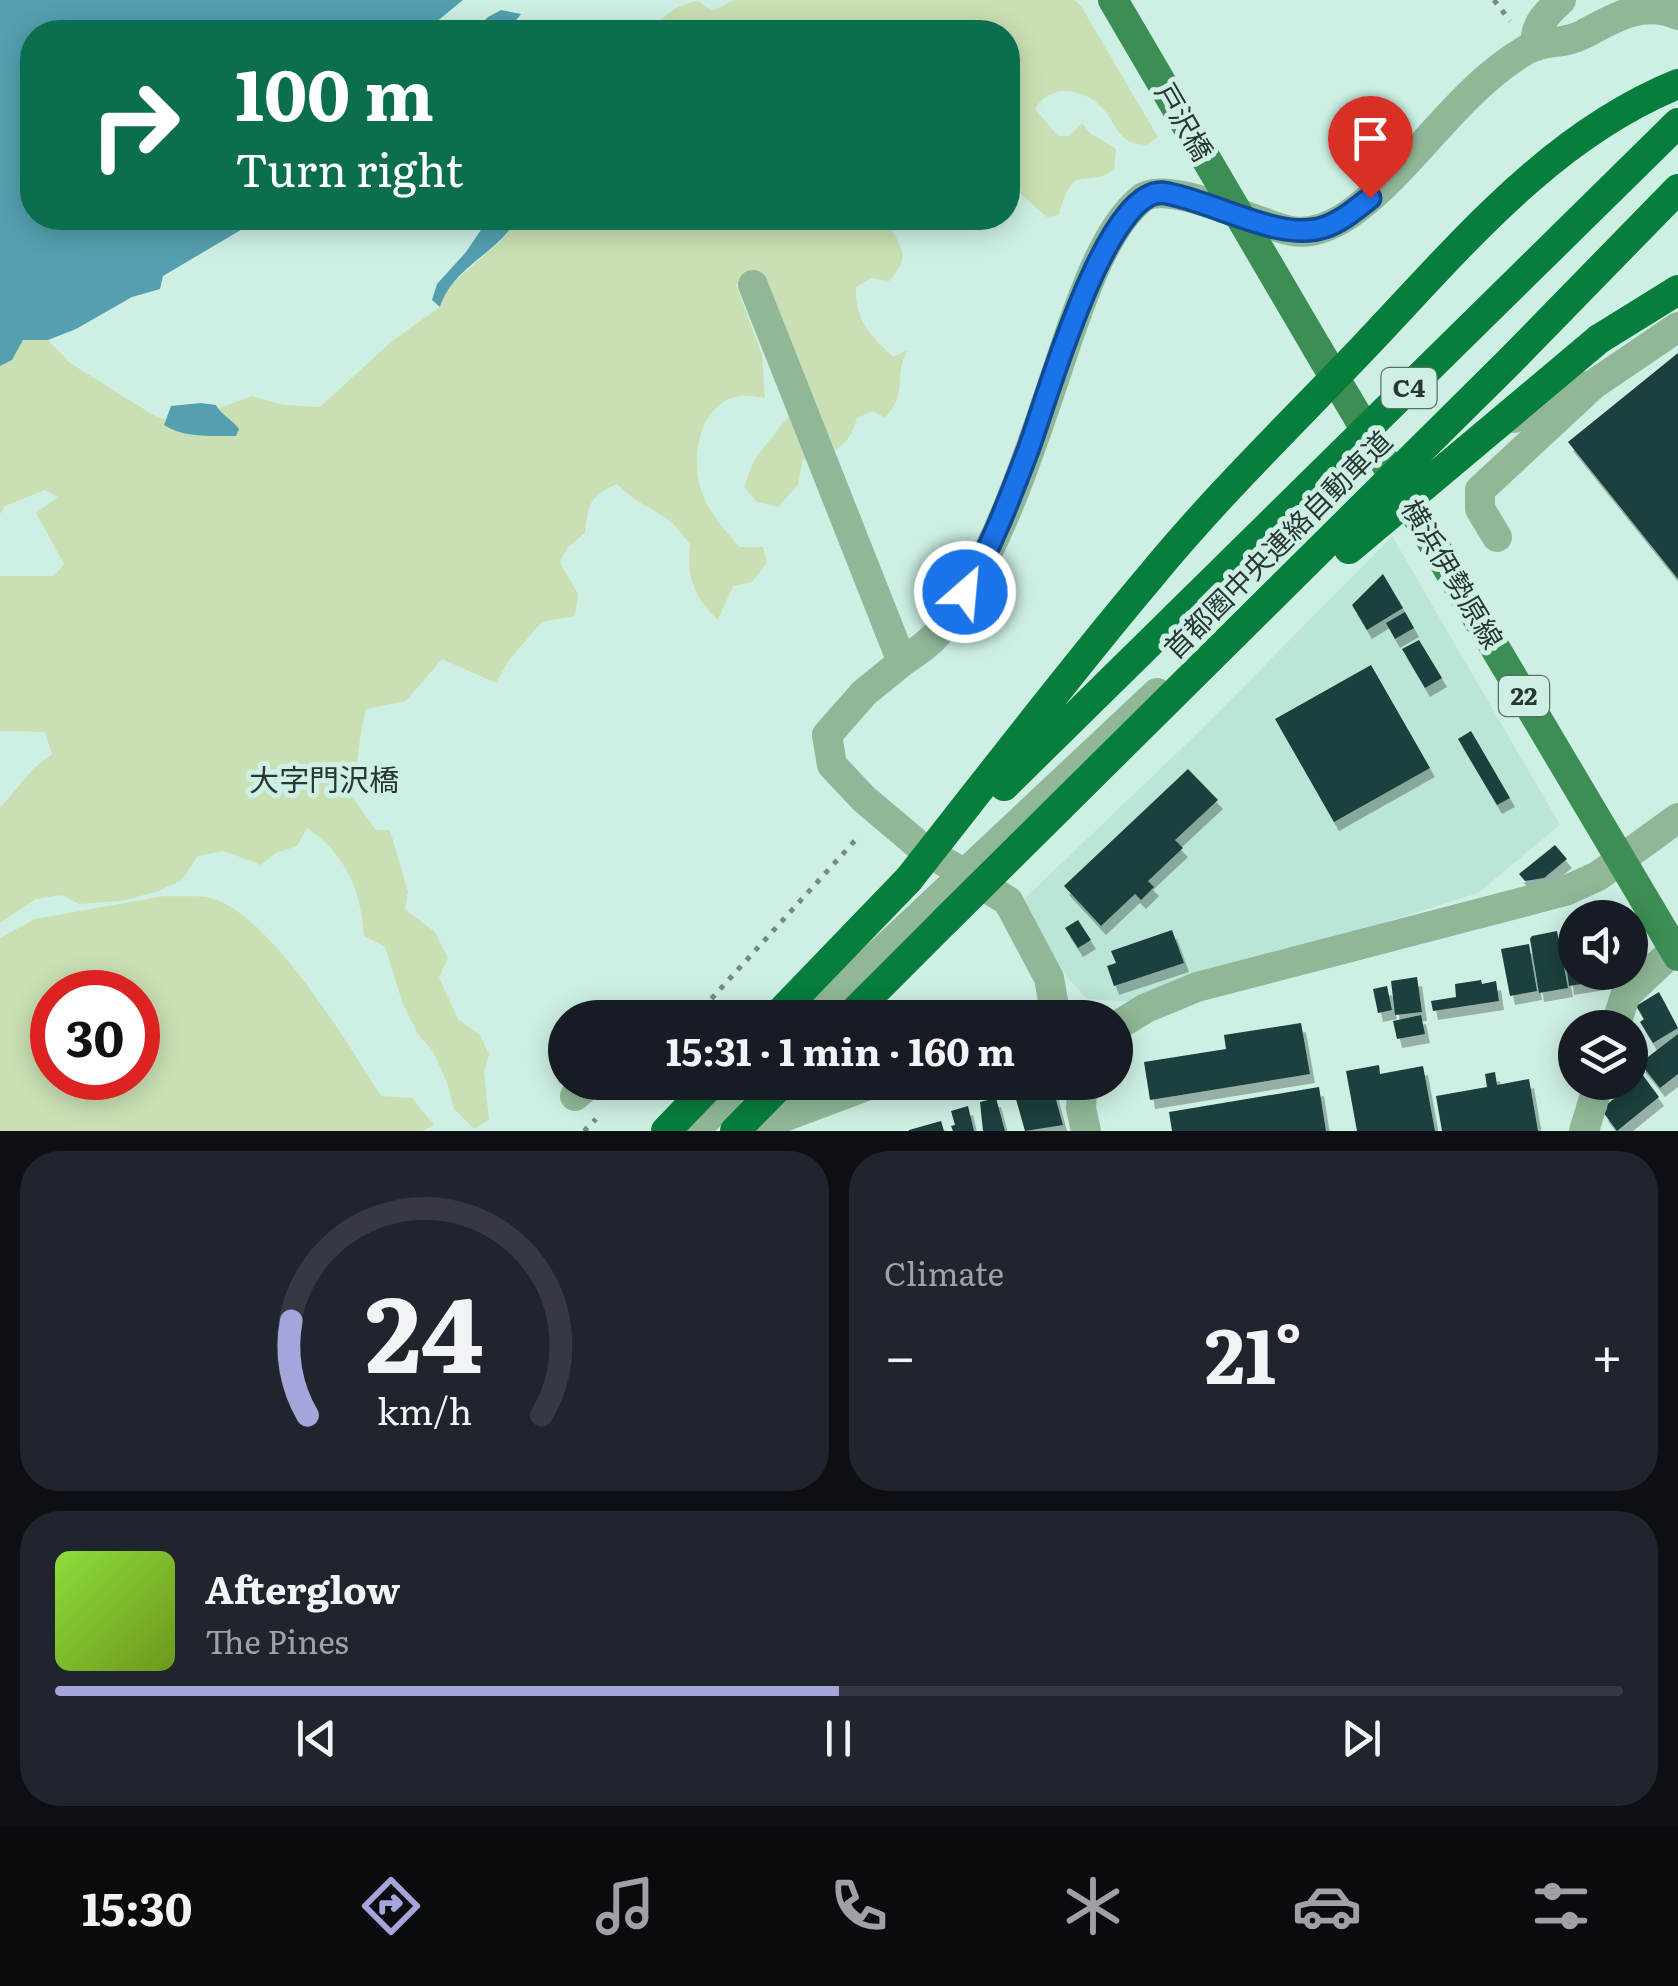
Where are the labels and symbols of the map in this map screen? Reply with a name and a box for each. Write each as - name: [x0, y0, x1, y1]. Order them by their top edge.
- street label: 戸沢橋: [1147, 74, 1225, 168]
- pin: [1328, 96, 1413, 199]
- road number: C4: [1382, 368, 1436, 408]
- street label: 首都圏中央連絡自動車道: [1153, 420, 1400, 667]
- street label: 横浜伊勢原線: [1392, 490, 1515, 656]
- position arrow: [913, 540, 1017, 644]
- road number: 22: [1499, 676, 1549, 716]
- district label: 大字門沢橋: [249, 756, 399, 800]
- speed limit sign: 30: [30, 970, 160, 1100]

